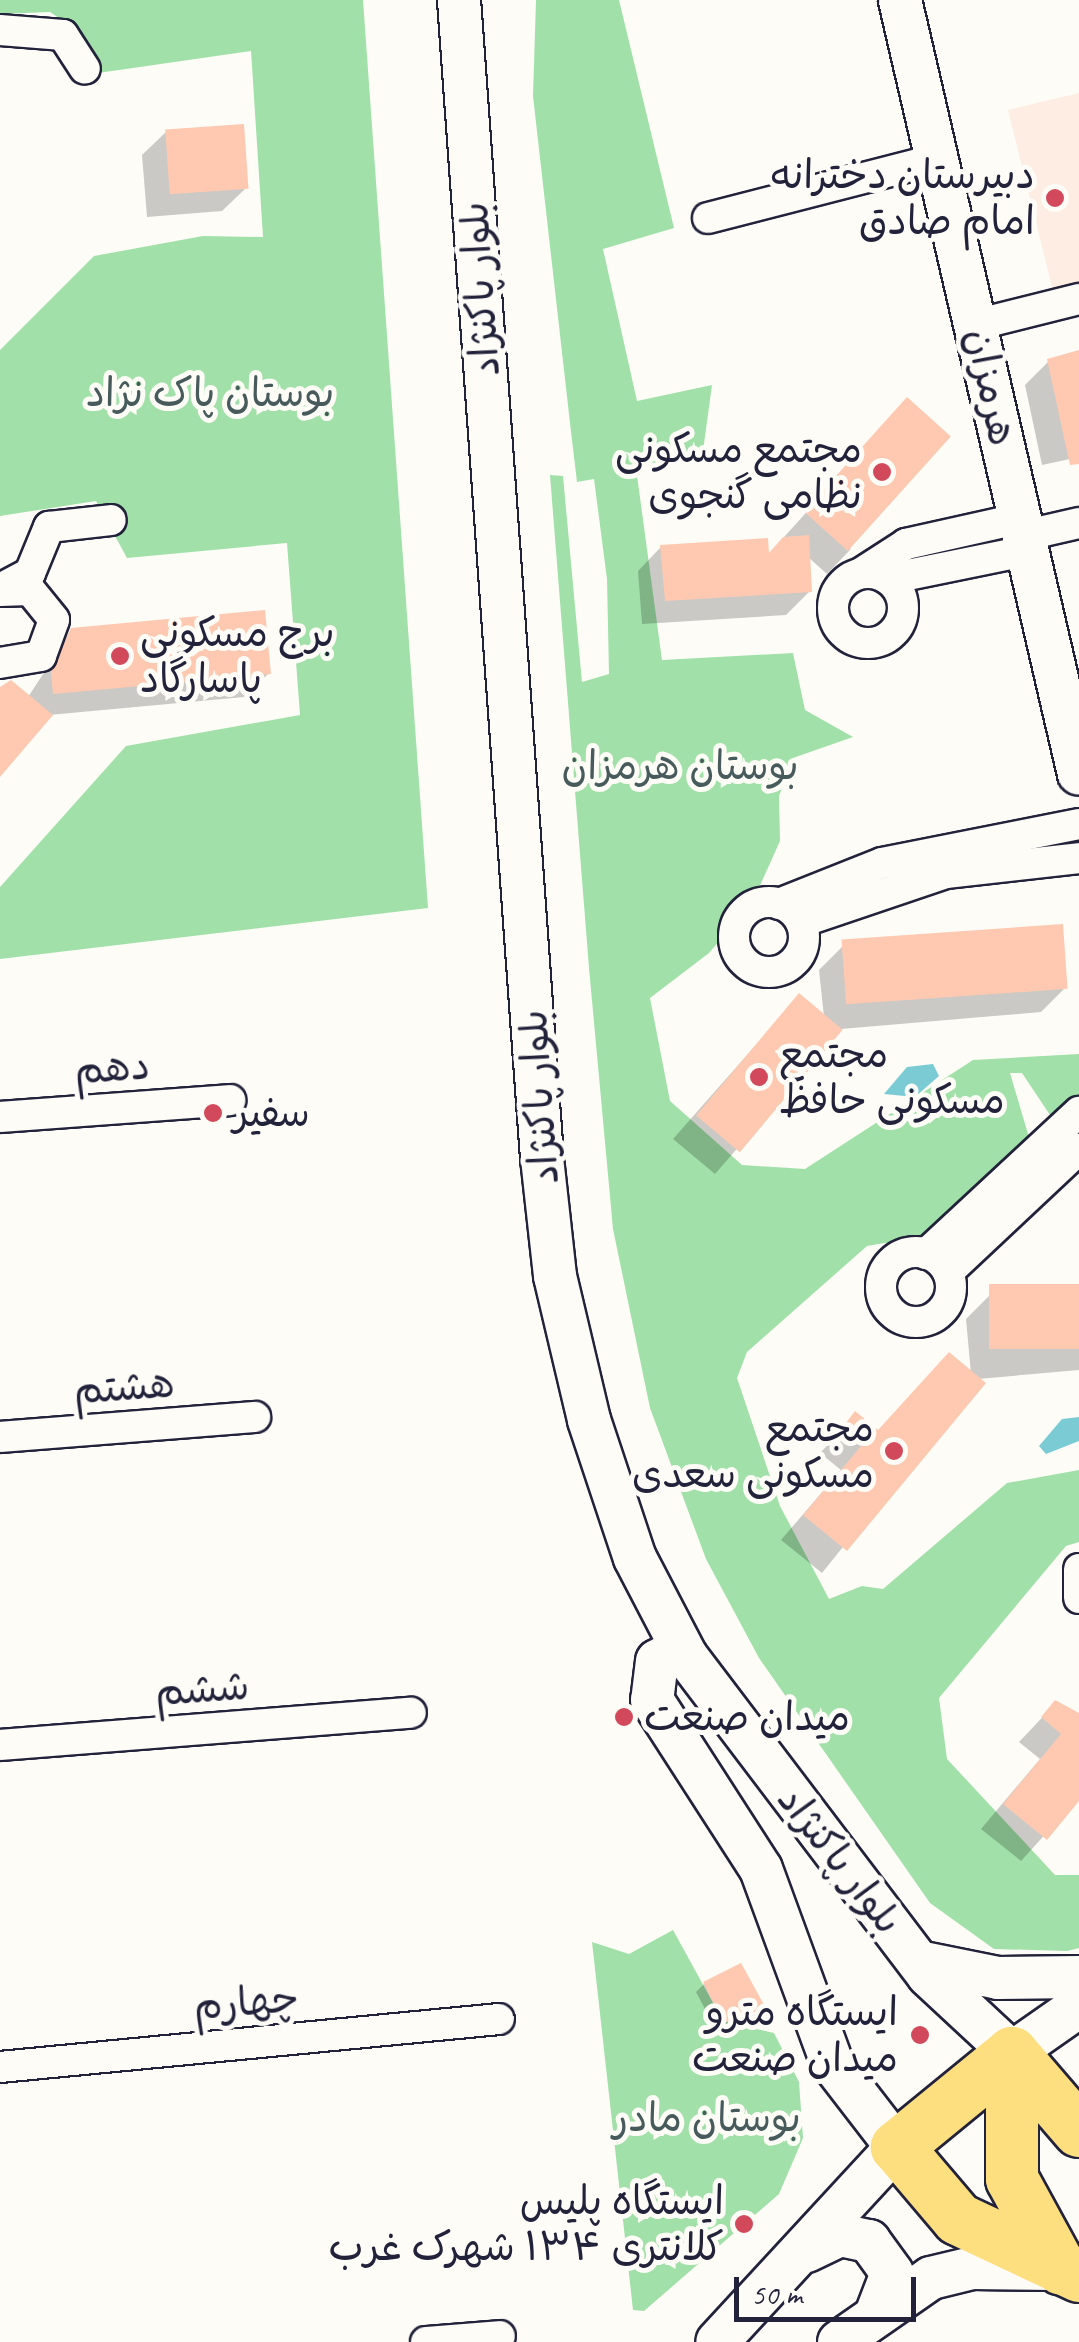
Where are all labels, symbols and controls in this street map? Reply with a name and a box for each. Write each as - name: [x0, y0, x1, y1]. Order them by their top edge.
- place label: دبیرستان دخترانه امام صادق: [770, 151, 1035, 245]
- marker: دبیرستان دخترانه امام صادق: [1044, 187, 1066, 209]
- street label: بلوار پاکنژاد: [450, 200, 510, 378]
- street label: هرمزان: [955, 324, 1027, 450]
- park label: بوستان پاک نژاد: [86, 369, 334, 417]
- place label: مجتمع مسکونی نظامی گنجوی: [615, 425, 862, 519]
- marker: مجتمع مسکونی نظامی گنجوی: [871, 461, 893, 483]
- place label: برج مسکونی پاسارگاد: [140, 609, 335, 703]
- marker: برج مسکونی پاسارگاد: [109, 645, 131, 667]
- park label: بوستان هرمزان: [561, 742, 799, 790]
- street label: بلوار پاکنژاد: [509, 1008, 569, 1186]
- place label: مجتمع مسکونی حافظ: [779, 1030, 1005, 1124]
- street label: دهم: [73, 1041, 151, 1095]
- marker: مجتمع مسکونی حافظ: [748, 1066, 770, 1088]
- place label: سفیر: [233, 1089, 310, 1137]
- marker: سفیر: [202, 1102, 224, 1124]
- street label: هشتم: [72, 1360, 176, 1414]
- place label: مجتمع مسکونی سعدی: [632, 1404, 874, 1498]
- marker: مجتمع مسکونی سعدی: [883, 1440, 905, 1462]
- street label: ششم: [153, 1662, 251, 1716]
- place label: میدان صنعت: [644, 1693, 850, 1741]
- marker: میدان صنعت: [613, 1706, 635, 1728]
- street label: بلوار پاکنژاد: [767, 1776, 913, 1944]
- street label: چهارم: [191, 1973, 301, 2031]
- place label: ایستگاه مترو میدان صنعت: [692, 1988, 898, 2082]
- marker: ایستگاه مترو میدان صنعت: [907, 2022, 933, 2048]
- park label: بوستان مادر: [613, 2094, 801, 2142]
- place label: ایستگاه پلیس کلانتری ۱۳۴ شهرک غرب: [329, 2177, 724, 2271]
- marker: ایستگاه پلیس کلانتری ۱۳۴ شهرک غرب: [733, 2213, 755, 2235]
- scale bar: [739, 2257, 922, 2319]
- text: 50 m: [751, 2275, 802, 2313]

